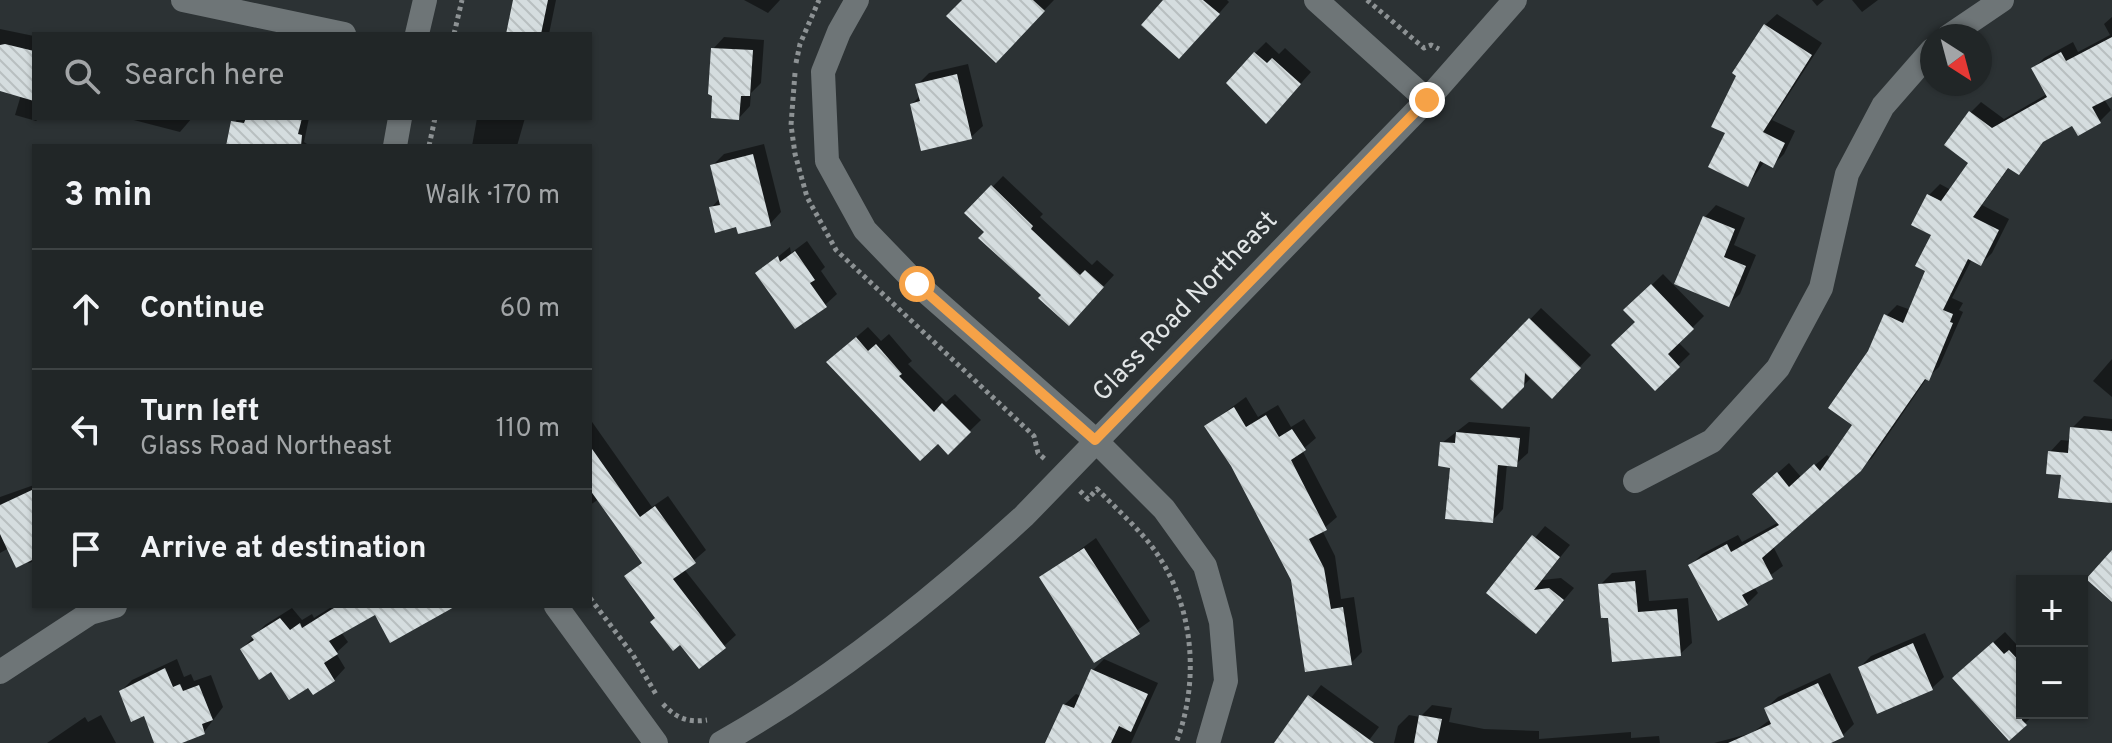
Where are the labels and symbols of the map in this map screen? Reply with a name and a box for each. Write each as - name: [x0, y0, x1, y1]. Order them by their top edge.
- north arrow: [1920, 24, 1992, 96]
- route end: [1409, 82, 1445, 118]
- street label: Glass Road Northeast: [1087, 205, 1285, 409]
- route start: [899, 266, 935, 302]

